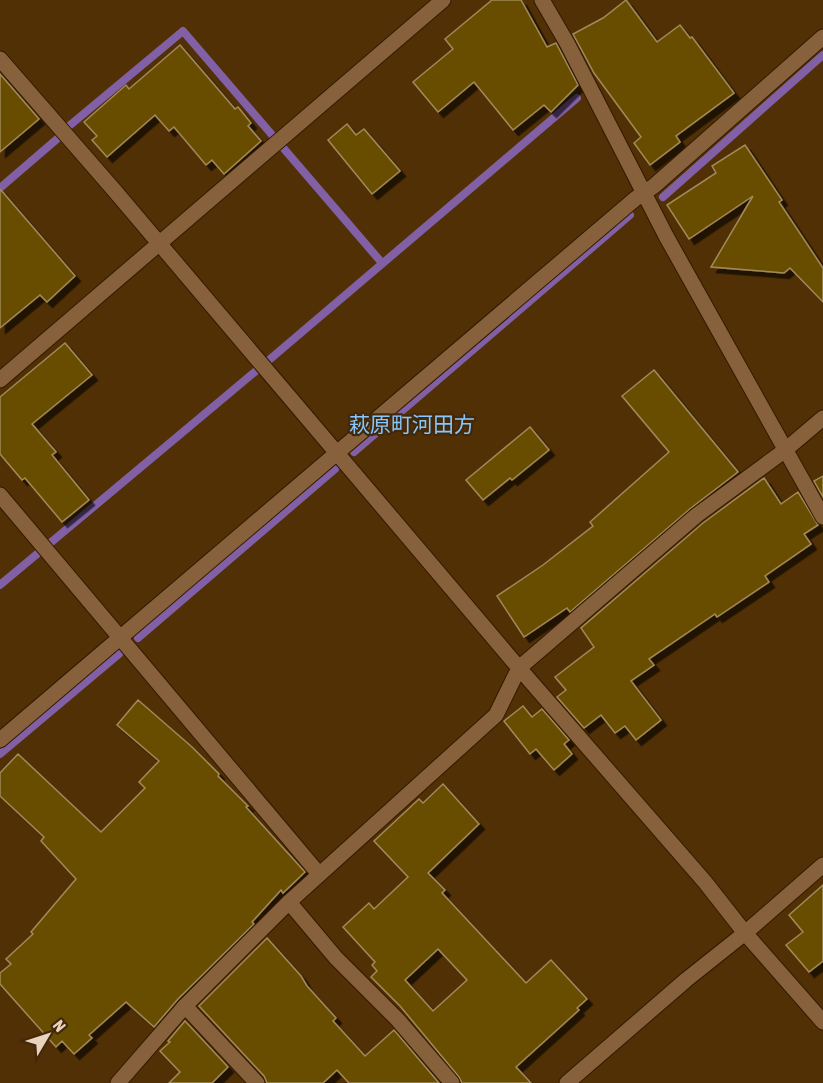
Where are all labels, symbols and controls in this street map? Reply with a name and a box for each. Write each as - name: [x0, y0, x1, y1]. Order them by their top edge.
- district label: 萩原町河田方: [349, 412, 475, 436]
- north arrow: [18, 1005, 78, 1065]
- text: N: [50, 1016, 70, 1035]

